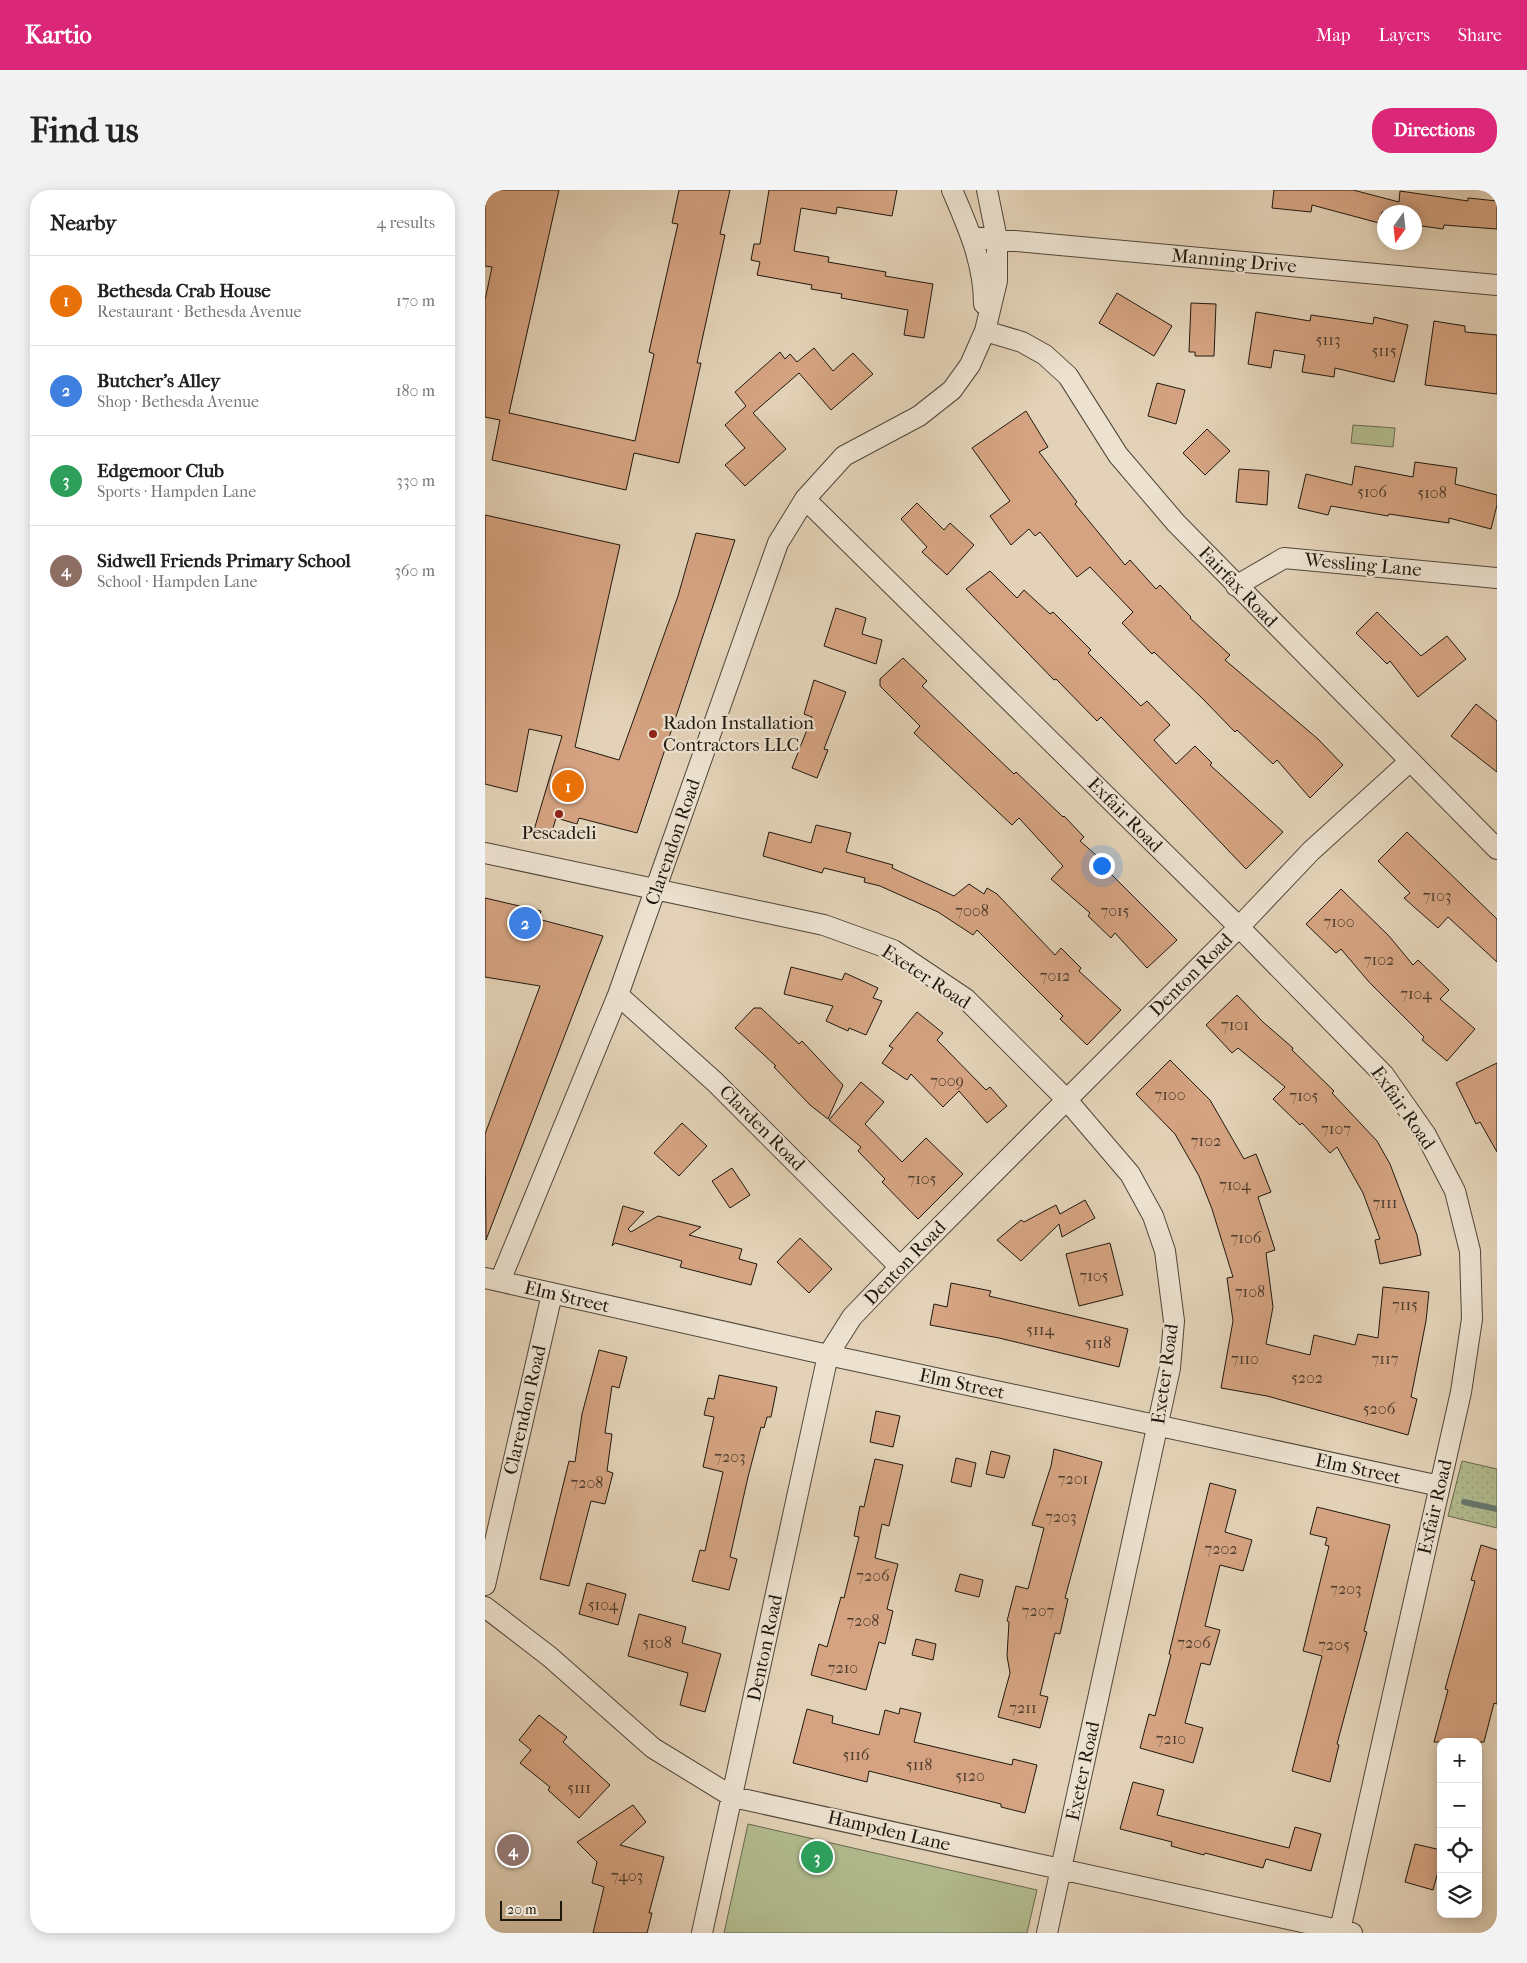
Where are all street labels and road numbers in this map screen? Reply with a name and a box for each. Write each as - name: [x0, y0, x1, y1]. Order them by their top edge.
- street label: Manning Drive: [1171, 245, 1297, 277]
- street label: Fairfax Road: [1194, 542, 1282, 632]
- street label: Wessling Lane: [1303, 549, 1422, 581]
- street label: Exfair Road: [1083, 773, 1167, 857]
- street label: Clarendon Road: [641, 775, 705, 908]
- street label: Denton Road: [1145, 928, 1238, 1021]
- street label: Exeter Road: [878, 940, 975, 1014]
- street label: Exfair Road: [1366, 1062, 1440, 1154]
- street label: Clarden Road: [715, 1081, 810, 1176]
- street label: Denton Road: [859, 1216, 951, 1310]
- street label: Elm Street: [522, 1277, 612, 1318]
- street label: Exeter Road: [1147, 1322, 1183, 1426]
- street label: Clarendon Road: [499, 1342, 551, 1477]
- street label: Elm Street: [917, 1364, 1007, 1404]
- street label: Elm Street: [1313, 1449, 1403, 1489]
- street label: Exfair Road: [1413, 1457, 1457, 1557]
- street label: Denton Road: [743, 1592, 787, 1703]
- street label: Exeter Road: [1062, 1719, 1104, 1823]
- street label: Hampden Lane: [825, 1806, 953, 1856]

